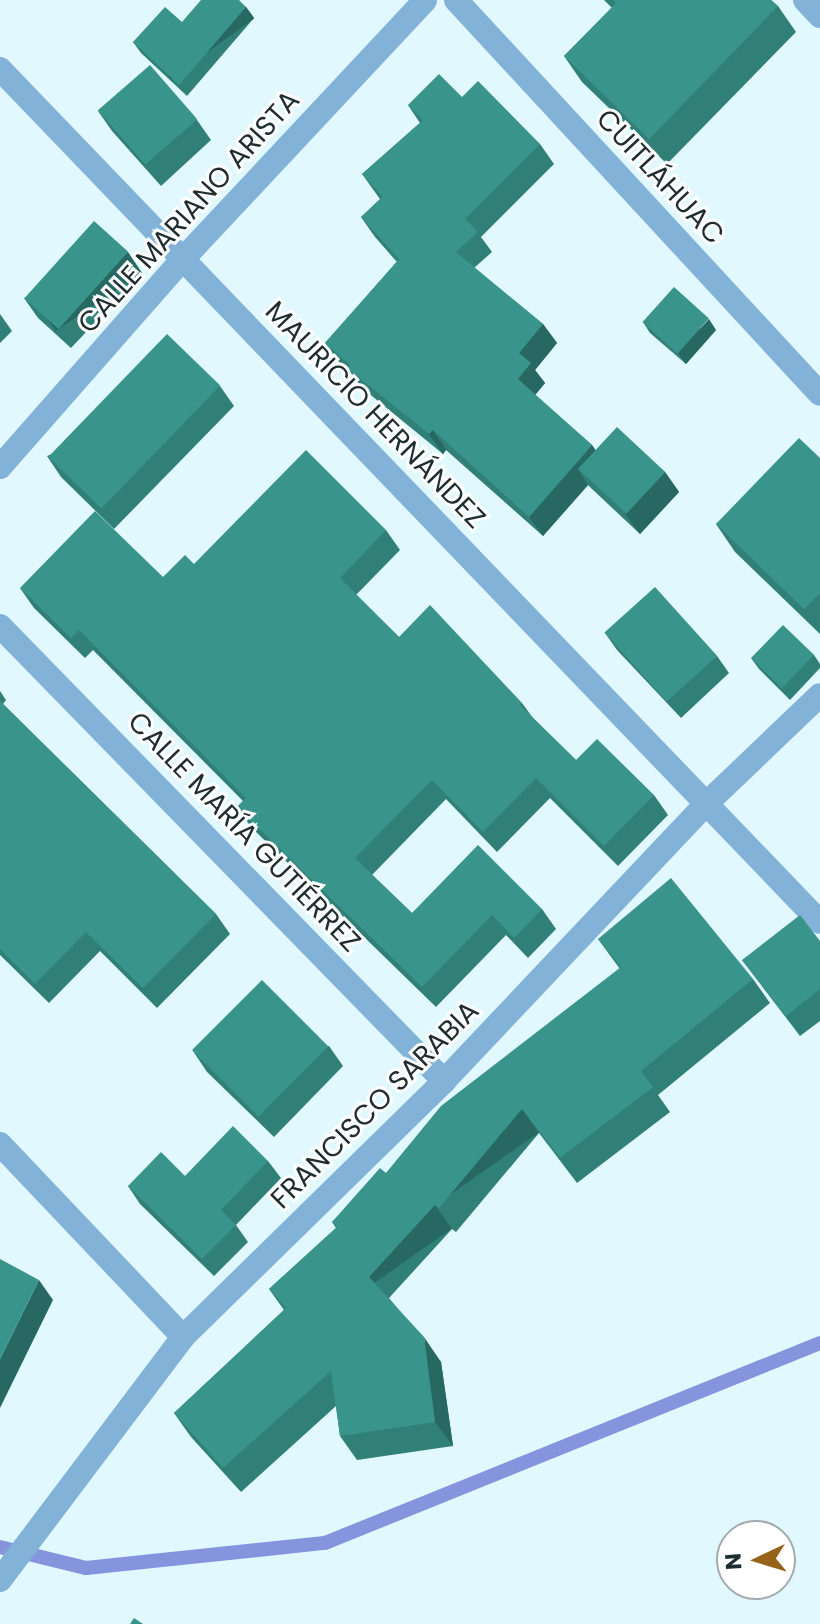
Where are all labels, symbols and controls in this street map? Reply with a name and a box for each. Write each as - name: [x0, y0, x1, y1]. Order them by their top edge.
- street label: CALLE MARIANO ARISTA: [71, 84, 307, 340]
- street label: CUITLÁHUAC: [589, 103, 731, 251]
- street label: MAURICIO HERNÁNDEZ: [258, 295, 492, 535]
- street label: CALLE MARÍA GUTIÉRREZ: [121, 705, 367, 959]
- street label: FRANCISCO SARABIA: [264, 994, 486, 1216]
- north arrow: [716, 1520, 796, 1600]
- text: N: [718, 1552, 750, 1571]

